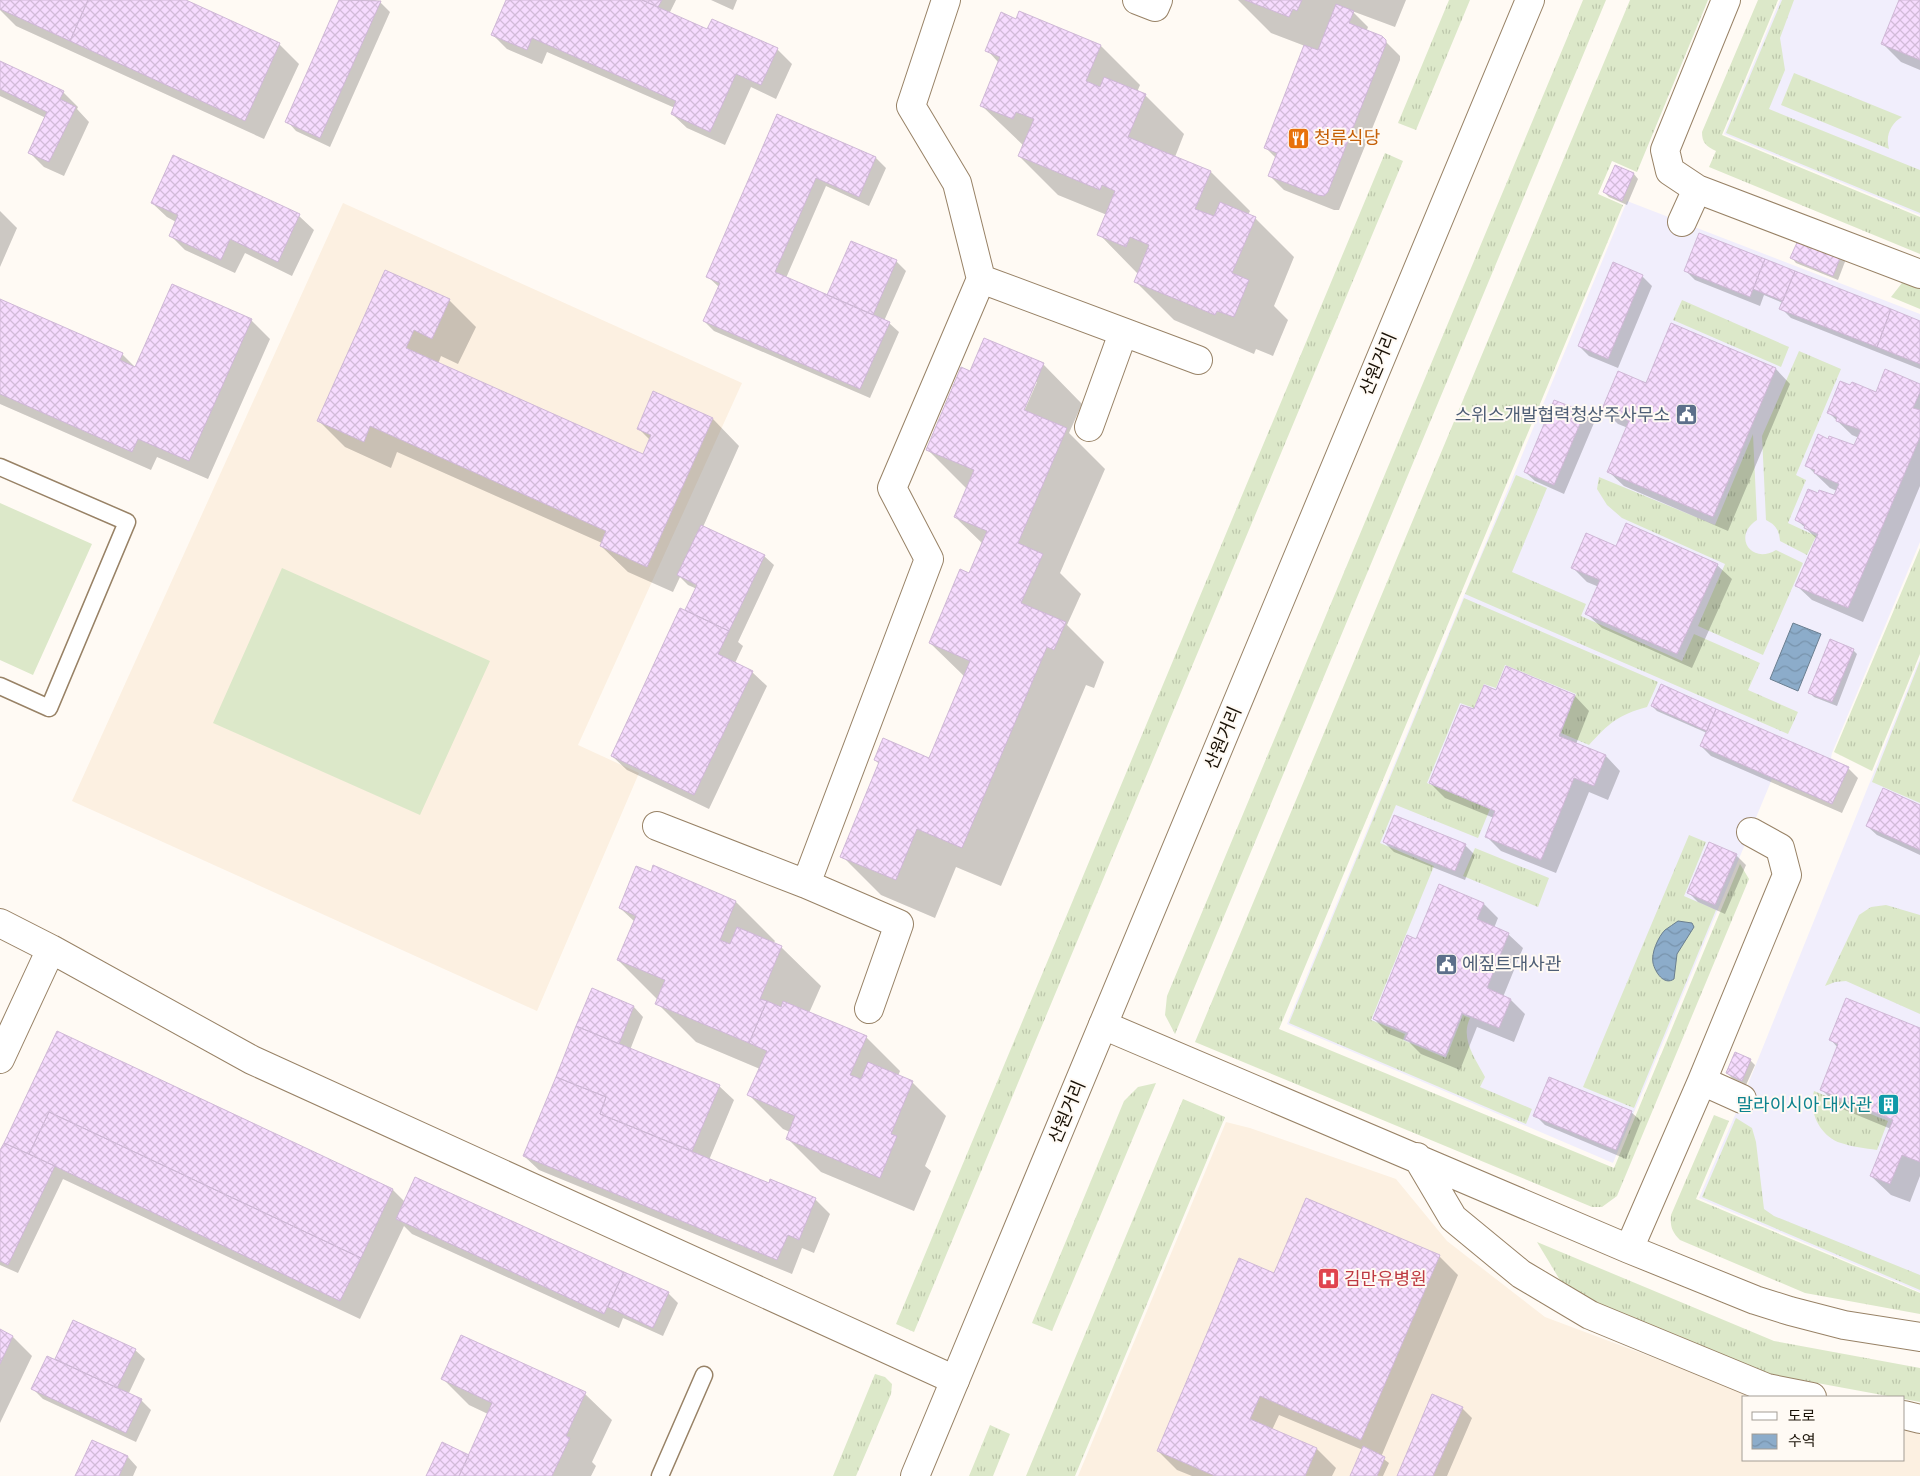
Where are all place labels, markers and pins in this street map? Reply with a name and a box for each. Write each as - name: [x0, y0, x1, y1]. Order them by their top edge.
- restaurant icon: 청류식당: [1286, 126, 1310, 150]
- place label: 청류식당: [1314, 128, 1380, 148]
- public building icon: 스위스개발협력청상주사무소: [1674, 403, 1698, 427]
- place label: 스위스개발협력청상주사무소: [1455, 405, 1670, 425]
- public building icon: 에짚트대사관: [1434, 952, 1458, 976]
- place label: 에짚트대사관: [1462, 954, 1562, 974]
- building icon: 말라이시아 대사관: [1876, 1093, 1900, 1117]
- place label: 말라이시아 대사관: [1737, 1095, 1872, 1115]
- hospital icon: 김만유병원: [1316, 1267, 1340, 1291]
- place label: 김만유병원: [1344, 1270, 1427, 1289]

